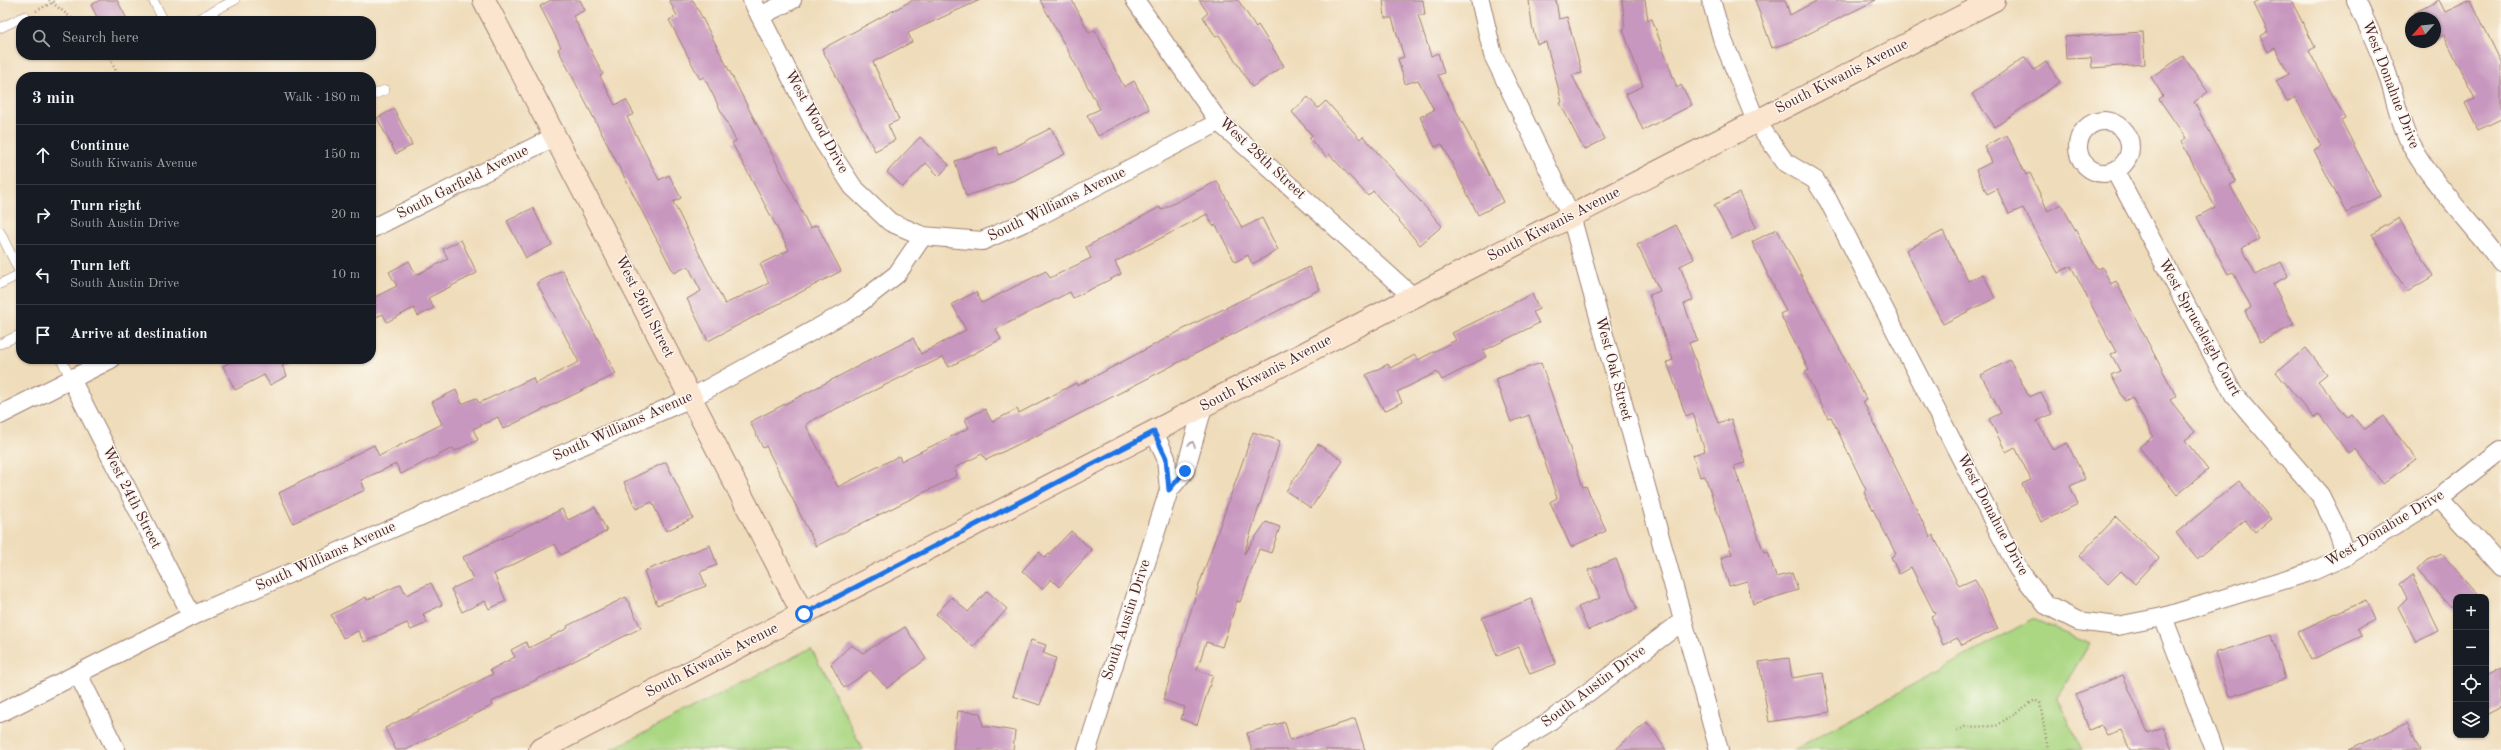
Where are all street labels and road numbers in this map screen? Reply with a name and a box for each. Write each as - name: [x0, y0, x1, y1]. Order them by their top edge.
- street label: West Donahue Drive: [2359, 19, 2421, 151]
- street label: South Kiwanis Avenue: [1773, 37, 1911, 117]
- street label: West Wood Drive: [782, 68, 850, 176]
- street label: West 28th Street: [1216, 115, 1308, 203]
- street label: South Garfield Avenue: [395, 143, 531, 223]
- street label: South Williams Avenue: [986, 165, 1129, 245]
- street label: South Kiwanis Avenue: [1485, 185, 1623, 265]
- street label: West 26th Street: [612, 254, 676, 360]
- street label: West Spruceleigh Court: [2155, 257, 2243, 399]
- street label: West Oak Street: [1592, 315, 1634, 423]
- street label: South Kiwanis Avenue: [1198, 333, 1334, 415]
- street label: South Williams Avenue: [551, 389, 695, 465]
- street label: West 24th Street: [99, 445, 163, 551]
- street label: West Donahue Drive: [1954, 452, 2030, 578]
- street label: West Donahue Drive: [2323, 488, 2447, 570]
- street label: South Williams Avenue: [254, 519, 398, 595]
- street label: South Austin Drive: [1100, 558, 1154, 682]
- street label: South Kiwanis Avenue: [643, 621, 781, 701]
- street label: South Austin Drive: [1539, 643, 1649, 731]

